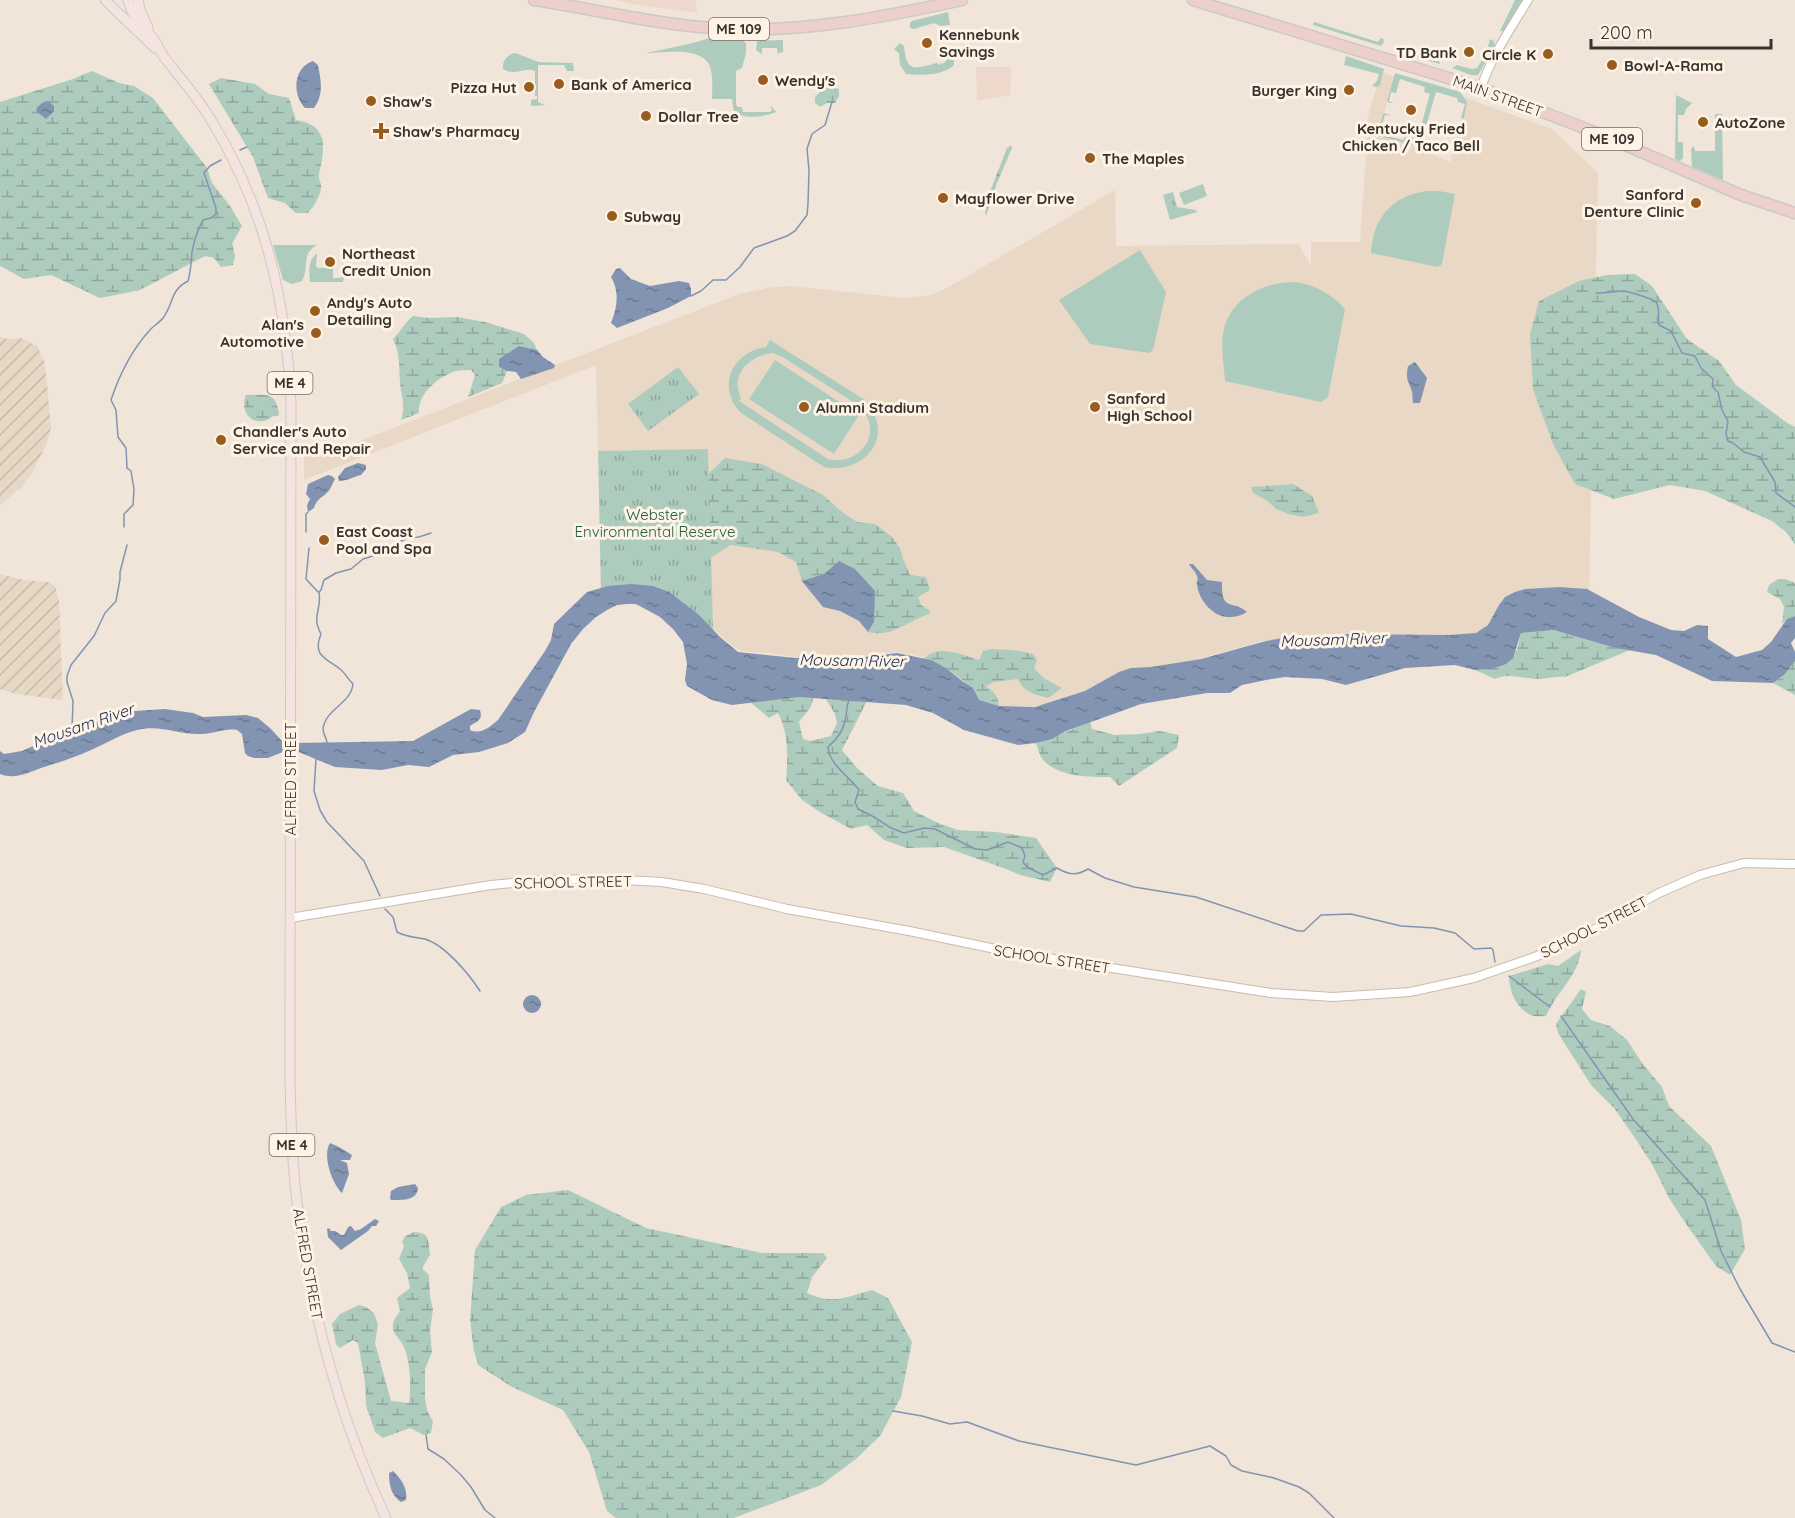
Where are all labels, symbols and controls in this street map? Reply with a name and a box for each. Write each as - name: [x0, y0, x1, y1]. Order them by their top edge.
- scale bar: [1591, 12, 1771, 50]
- road number: ME 109: [709, 18, 769, 40]
- text: 200 m: [1600, 21, 1653, 44]
- place label: Kennebunk Savings: [939, 25, 1020, 61]
- marker: Kennebunk Savings: [920, 36, 934, 50]
- place label: TD Bank: [1396, 43, 1457, 62]
- marker: TD Bank: [1462, 45, 1476, 59]
- place label: Circle K: [1482, 45, 1536, 64]
- marker: Circle K: [1541, 47, 1555, 61]
- place label: Bowl-A-Rama: [1624, 56, 1723, 75]
- marker: Bowl-A-Rama: [1605, 58, 1619, 72]
- place label: Wendy's: [775, 71, 835, 90]
- street label: MAIN STREET: [1450, 71, 1546, 121]
- marker: Wendy's: [756, 73, 770, 87]
- place label: Bank of America: [571, 75, 692, 94]
- marker: Bank of America: [552, 77, 566, 91]
- place label: Pizza Hut: [451, 78, 517, 97]
- marker: Pizza Hut: [522, 80, 536, 94]
- place label: Burger King: [1251, 81, 1337, 100]
- marker: Burger King: [1342, 83, 1356, 97]
- place label: Shaw's: [383, 92, 432, 111]
- marker: Shaw's: [364, 94, 378, 108]
- marker: Kentucky Fried Chicken / Taco Bell: [1404, 103, 1418, 117]
- place label: Dollar Tree: [658, 107, 739, 126]
- marker: Dollar Tree: [639, 109, 653, 123]
- place label: AutoZone: [1715, 113, 1785, 132]
- marker: AutoZone: [1696, 115, 1710, 129]
- place label: Kentucky Fried Chicken / Taco Bell: [1342, 119, 1480, 155]
- place label: Shaw's Pharmacy: [393, 122, 520, 141]
- marker: Shaw's Pharmacy: [374, 124, 388, 138]
- road number: ME 109: [1582, 128, 1642, 150]
- place label: The Maples: [1102, 149, 1184, 168]
- marker: The Maples: [1083, 151, 1097, 165]
- place label: Sanford Denture Clinic: [1584, 185, 1684, 221]
- place label: Mayflower Drive: [955, 189, 1075, 208]
- marker: Mayflower Drive: [936, 191, 950, 205]
- marker: Sanford Denture Clinic: [1689, 196, 1703, 210]
- place label: Subway: [624, 207, 681, 226]
- marker: Subway: [605, 209, 619, 223]
- place label: Northeast Credit Union: [342, 244, 431, 280]
- marker: Northeast Credit Union: [323, 255, 337, 269]
- place label: Andy's Auto Detailing: [327, 293, 412, 329]
- marker: Andy's Auto Detailing: [308, 304, 322, 318]
- place label: Alan's Automotive: [220, 315, 304, 351]
- marker: Alan's Automotive: [309, 326, 323, 340]
- road number: ME 4: [268, 372, 312, 394]
- place label: Sanford High School: [1107, 389, 1192, 425]
- place label: Alumni Stadium: [816, 398, 929, 417]
- marker: Alumni Stadium: [797, 400, 811, 414]
- marker: Sanford High School: [1088, 400, 1102, 414]
- place label: Chandler's Auto Service and Repair: [233, 422, 371, 458]
- marker: Chandler's Auto Service and Repair: [214, 433, 228, 447]
- park label: Webster Environmental Reserve: [575, 505, 735, 541]
- place label: East Coast Pool and Spa: [336, 522, 432, 558]
- marker: East Coast Pool and Spa: [317, 533, 331, 547]
- water label: Mousam River: [1280, 627, 1388, 651]
- water label: Mousam River: [799, 649, 907, 671]
- water label: Mousam River: [30, 698, 138, 752]
- street label: ALFRED STREET: [281, 722, 300, 836]
- street label: SCHOOL STREET: [514, 871, 632, 893]
- street label: SCHOOL STREET: [1537, 892, 1651, 962]
- street label: SCHOOL STREET: [992, 940, 1112, 978]
- road number: ME 4: [270, 1134, 314, 1156]
- street label: ALFRED STREET: [289, 1207, 327, 1321]

